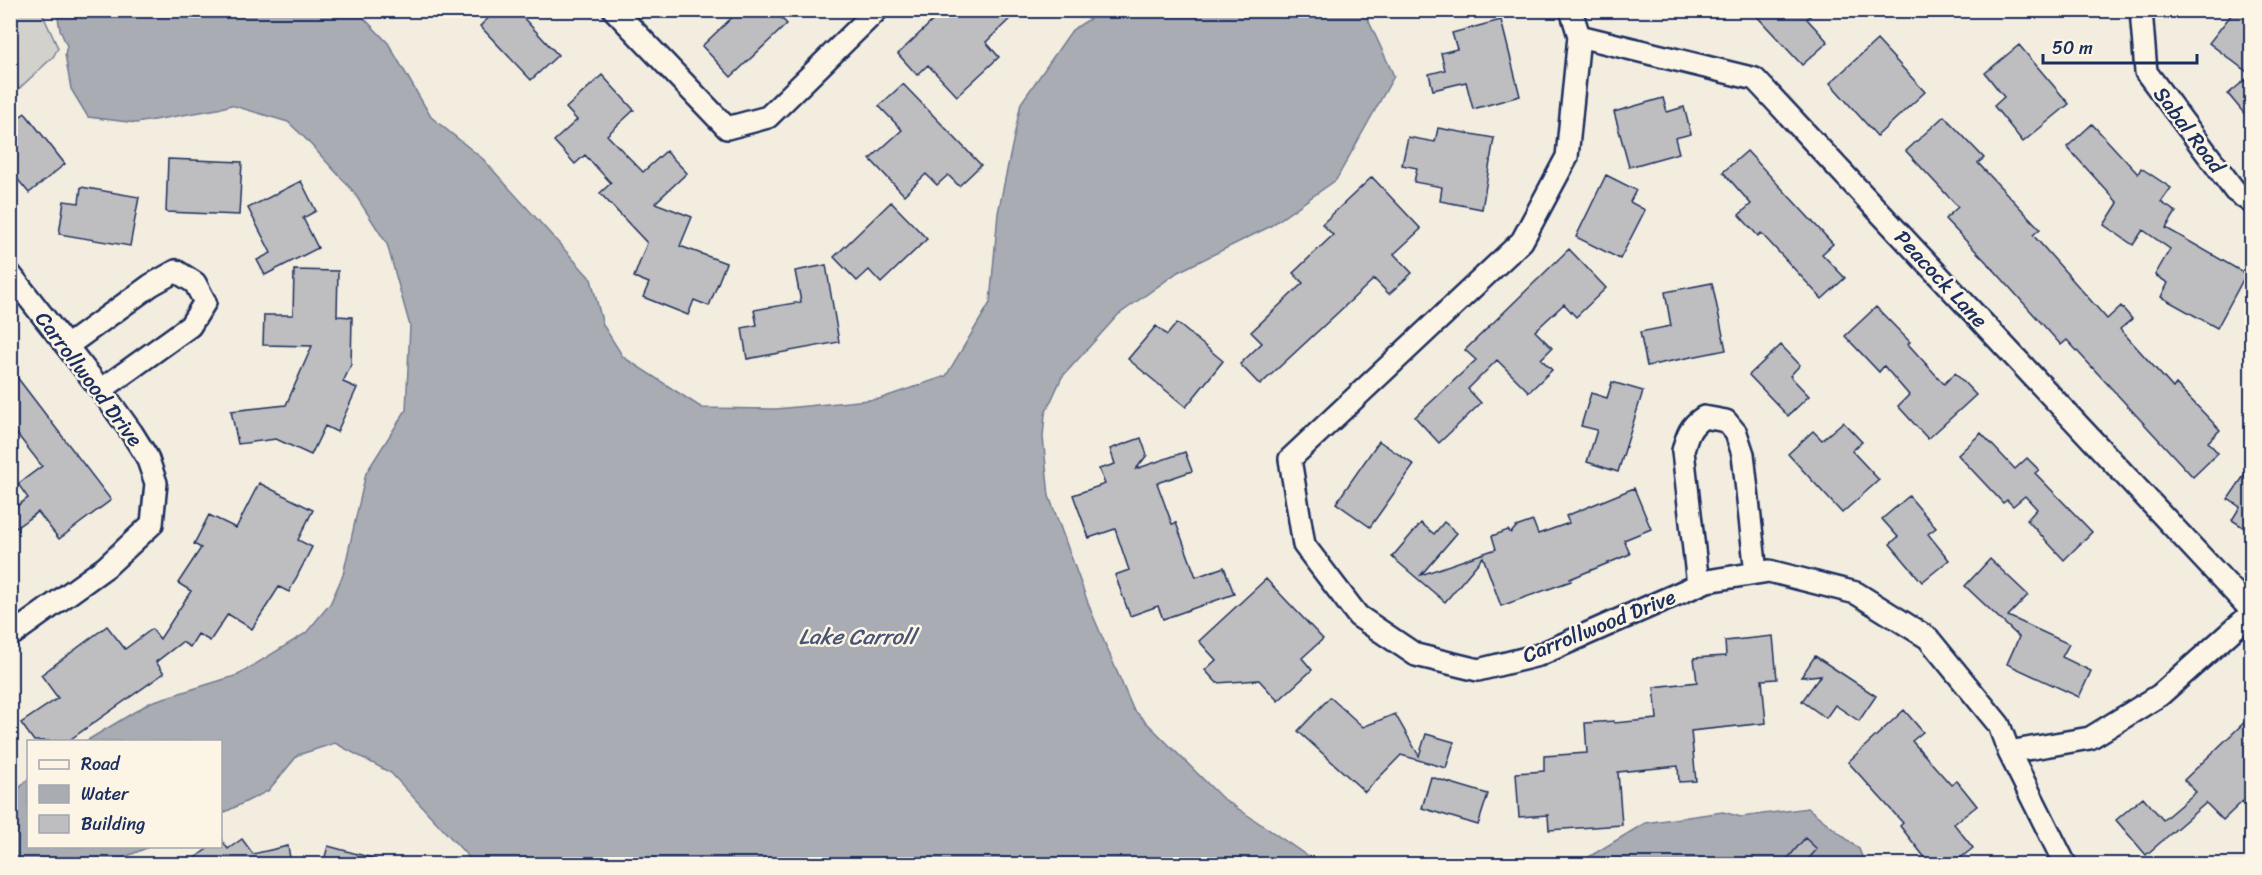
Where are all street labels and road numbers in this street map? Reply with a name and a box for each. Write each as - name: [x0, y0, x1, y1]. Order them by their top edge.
- street label: Sabal Road: [2143, 78, 2236, 184]
- street label: Peacock Lane: [1885, 221, 1997, 338]
- street label: Carrollwood Drive: [25, 303, 153, 455]
- street label: Carrollwood Drive: [1517, 578, 1681, 674]

